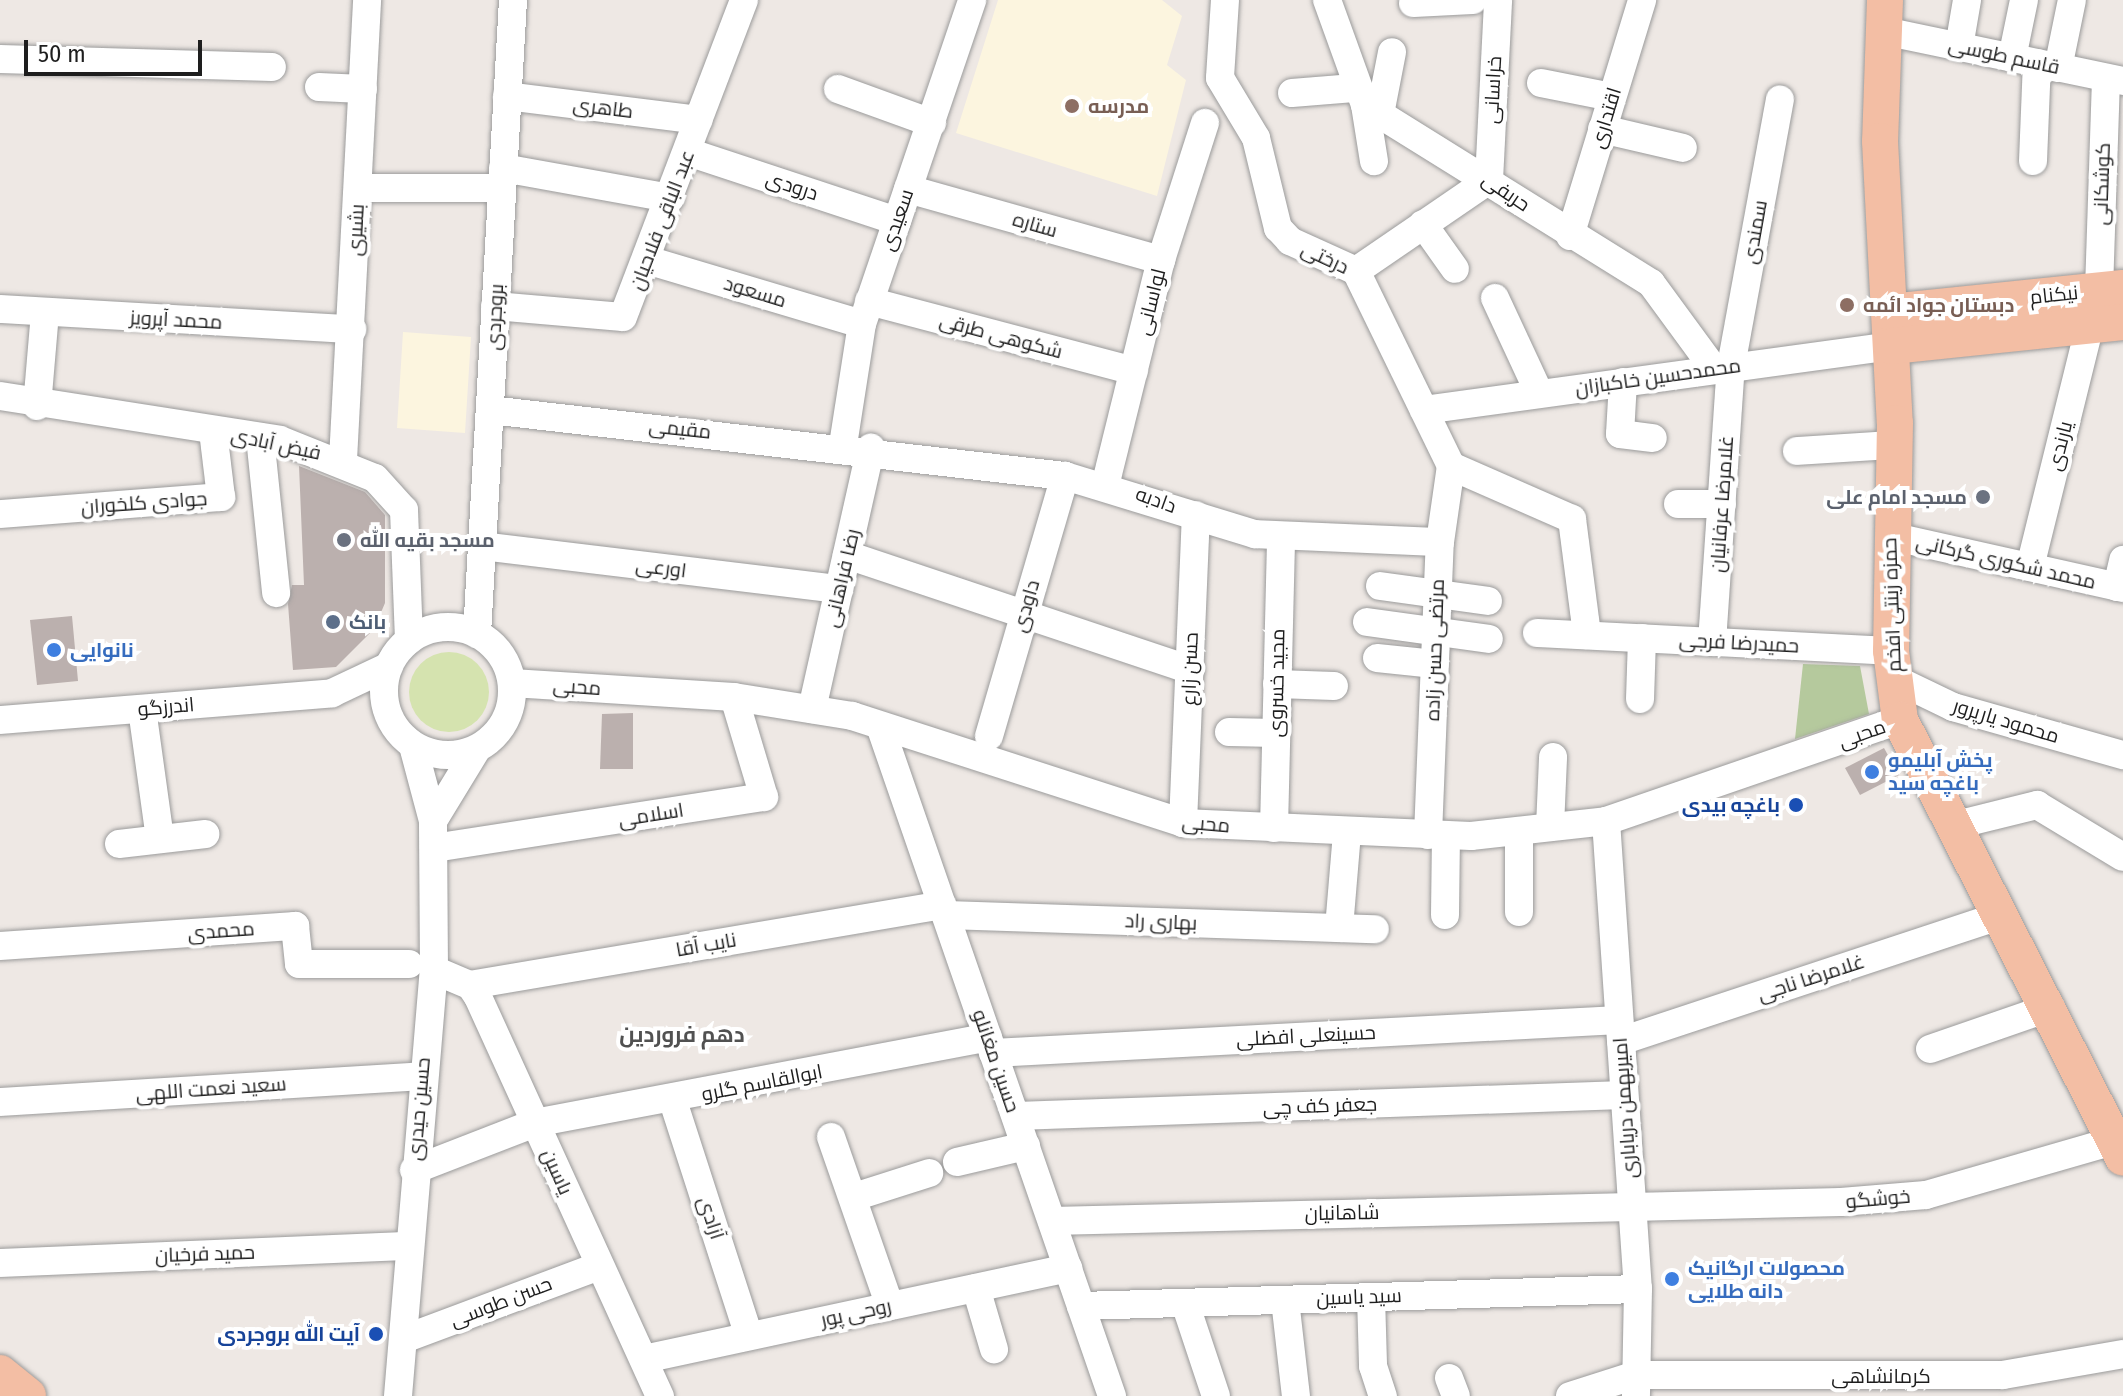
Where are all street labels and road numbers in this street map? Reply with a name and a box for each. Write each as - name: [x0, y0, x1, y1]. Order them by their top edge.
- street label: قاسم طوسی: [1946, 33, 2062, 79]
- street label: خراسانی: [1479, 55, 1507, 125]
- street label: اقتداری: [1585, 85, 1627, 151]
- street label: طاهری: [571, 92, 635, 124]
- street label: کوشکانی: [2089, 142, 2115, 226]
- street label: عبد الباقی فلاحیان: [624, 147, 700, 293]
- street label: درودی: [763, 166, 821, 206]
- street label: حریفی: [1477, 167, 1535, 217]
- street label: سعیدی: [875, 186, 919, 254]
- street label: سمندی: [1738, 198, 1772, 266]
- street label: بشیری: [343, 203, 369, 257]
- street label: ستاره: [1010, 207, 1060, 243]
- street label: درختی: [1297, 237, 1353, 279]
- street label: لواسانی: [1131, 266, 1171, 338]
- street label: مسعود: [721, 271, 789, 313]
- street label: نیکنام: [2029, 281, 2079, 309]
- street label: بروجردی: [481, 283, 509, 351]
- street label: محمد آپرویز: [129, 306, 223, 334]
- street label: شکوهی طرقی: [937, 308, 1065, 364]
- street label: محمدحسین خاکبازان: [1574, 353, 1742, 401]
- street label: مقیمی: [648, 414, 712, 444]
- street label: یارندی: [2042, 419, 2078, 473]
- street label: فیض آبادی: [229, 423, 323, 465]
- street label: غلامرضا عرفانیان: [1705, 435, 1739, 573]
- street label: دادبه: [1132, 482, 1180, 518]
- street label: جوادی کلخوران: [80, 487, 208, 519]
- street label: رضا فراهانی: [819, 526, 865, 630]
- street label: محمد شکوری گرکانی: [1914, 530, 2098, 594]
- street label: حمزه زینتی افخم: [1878, 537, 1906, 673]
- street label: اورعی: [634, 553, 688, 583]
- street label: داودی: [1007, 577, 1045, 635]
- street label: مرتضی حسن زاده: [1421, 579, 1449, 721]
- street label: مجید خسروی: [1264, 628, 1290, 738]
- street label: حمیدرضا فرجی: [1678, 628, 1800, 658]
- street label: حسن زارع: [1177, 632, 1203, 706]
- street label: محبی: [552, 673, 602, 701]
- street label: اندرزگو: [137, 693, 195, 721]
- street label: محمود یارپرور: [1950, 693, 2062, 749]
- street label: محبی: [1835, 714, 1889, 754]
- street label: اسلامی: [617, 798, 685, 832]
- street label: محبی: [1181, 810, 1231, 838]
- street label: بهاری راد: [1124, 909, 1198, 935]
- street label: محمدی: [187, 917, 255, 945]
- street label: نایب آقا: [674, 928, 738, 962]
- street label: غلامرضا ناجی: [1754, 949, 1868, 1007]
- street label: حسین مغانلو: [967, 1006, 1025, 1116]
- street label: حسینعلی افضلی: [1236, 1020, 1376, 1052]
- street label: امیربهمن دریاباری: [1608, 1037, 1642, 1179]
- street label: حسین حیدری: [403, 1056, 435, 1162]
- street label: ابوالقاسم گلرو: [699, 1060, 825, 1106]
- street label: سعید نعمت اللهی: [135, 1072, 287, 1106]
- street label: جعفر کف چی: [1262, 1092, 1378, 1120]
- street label: یاسین: [536, 1145, 578, 1199]
- street label: خوشگو: [1845, 1184, 1911, 1214]
- street label: آزادی: [693, 1194, 729, 1242]
- street label: شاهانیان: [1304, 1200, 1380, 1226]
- street label: حمید فرخیان: [155, 1240, 255, 1268]
- street label: حسن طوسی: [447, 1272, 555, 1332]
- street label: سید یاسین: [1316, 1284, 1402, 1310]
- street label: روحی پور: [818, 1294, 894, 1332]
- street label: کرمانشاهی: [1831, 1364, 1931, 1388]

